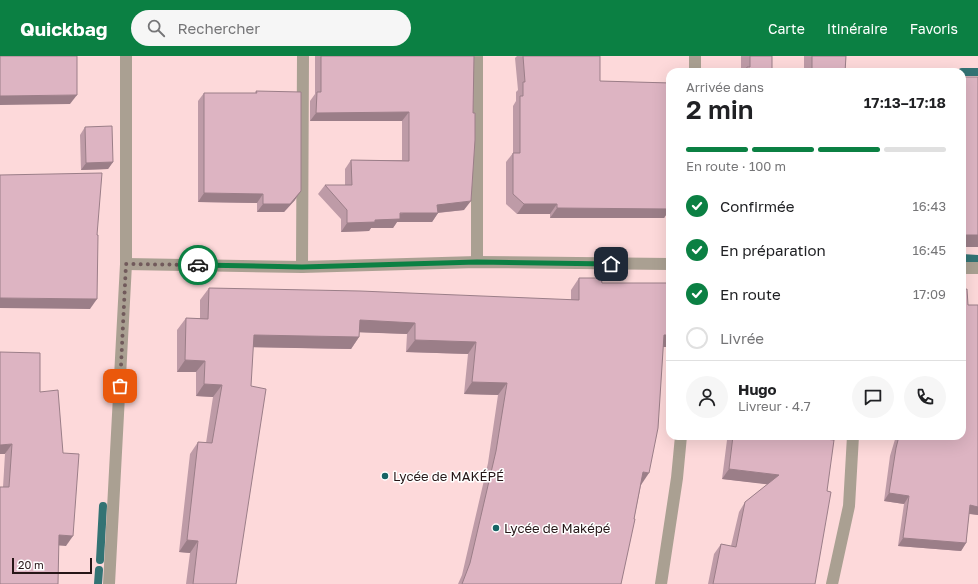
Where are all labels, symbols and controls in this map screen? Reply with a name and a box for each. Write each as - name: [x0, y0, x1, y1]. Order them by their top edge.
- search box: [131, 10, 411, 46]
- text: Quickbag: [20, 17, 107, 40]
- icon: search: [145, 17, 167, 39]
- text: Rechercher: [177, 19, 260, 37]
- text: Carte: [768, 20, 805, 37]
- text: Itinéraire: [827, 20, 888, 37]
- text: Favoris: [910, 20, 958, 37]
- text: Arrivée dans: [686, 79, 764, 95]
- text: 17:13–17:18: [864, 93, 946, 111]
- text: 2 min: [686, 94, 754, 125]
- text: En route · 100 m: [686, 158, 786, 174]
- icon: check: [686, 195, 708, 217]
- text: Confirmée: [720, 197, 794, 215]
- text: 16:43: [912, 198, 946, 214]
- icon: check: [686, 239, 708, 261]
- text: En préparation: [720, 241, 826, 259]
- text: 16:45: [912, 242, 946, 258]
- courier: [178, 245, 218, 285]
- pin: [594, 247, 628, 281]
- icon: home: [600, 253, 622, 275]
- icon: car: [187, 254, 209, 276]
- icon: check: [686, 283, 708, 305]
- text: En route: [720, 285, 781, 303]
- text: 17:09: [913, 286, 946, 302]
- text: Livrée: [720, 329, 764, 347]
- pin: [103, 369, 137, 403]
- icon: bag: [109, 375, 131, 397]
- button: person: [686, 376, 728, 418]
- button: chat: [852, 376, 894, 418]
- button: phone: [904, 376, 946, 418]
- text: Hugo: [738, 380, 777, 398]
- text: Livreur · 4.7: [738, 398, 811, 414]
- place label: Lycée de MAKÉPÉ: [393, 468, 504, 484]
- marker: Lycée de MAKÉPÉ: [380, 471, 390, 481]
- place label: Lycée de Maképé: [504, 520, 610, 536]
- marker: Lycée de Maképé: [491, 523, 501, 533]
- scale bar: [12, 556, 92, 575]
- text: 20 m: [18, 558, 44, 571]

